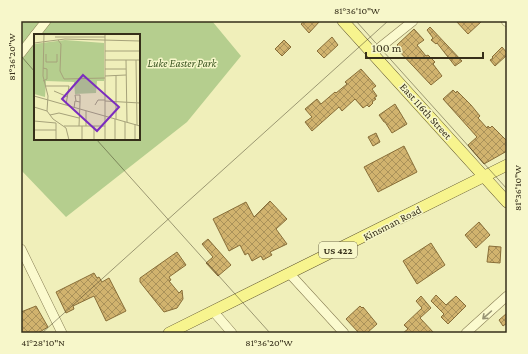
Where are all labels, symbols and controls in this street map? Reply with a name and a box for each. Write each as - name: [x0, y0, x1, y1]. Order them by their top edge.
- text: 81°36'10"W: [334, 5, 381, 16]
- text: 81°36'20"W: [6, 32, 17, 81]
- inset map: [34, 34, 140, 140]
- scale bar: [366, 34, 483, 60]
- text: 100 m: [372, 41, 402, 55]
- park label: Luke Easter Park: [148, 57, 218, 69]
- street label: East 116th Street: [398, 80, 455, 142]
- text: 81°36'10"W: [512, 164, 523, 211]
- street label: Kinsman Road: [361, 203, 423, 243]
- road number: US 422: [319, 242, 357, 258]
- one-way arrow: [481, 310, 492, 319]
- text: 41°28'10"N: [21, 337, 65, 348]
- text: 81°36'20"W: [245, 337, 294, 348]

